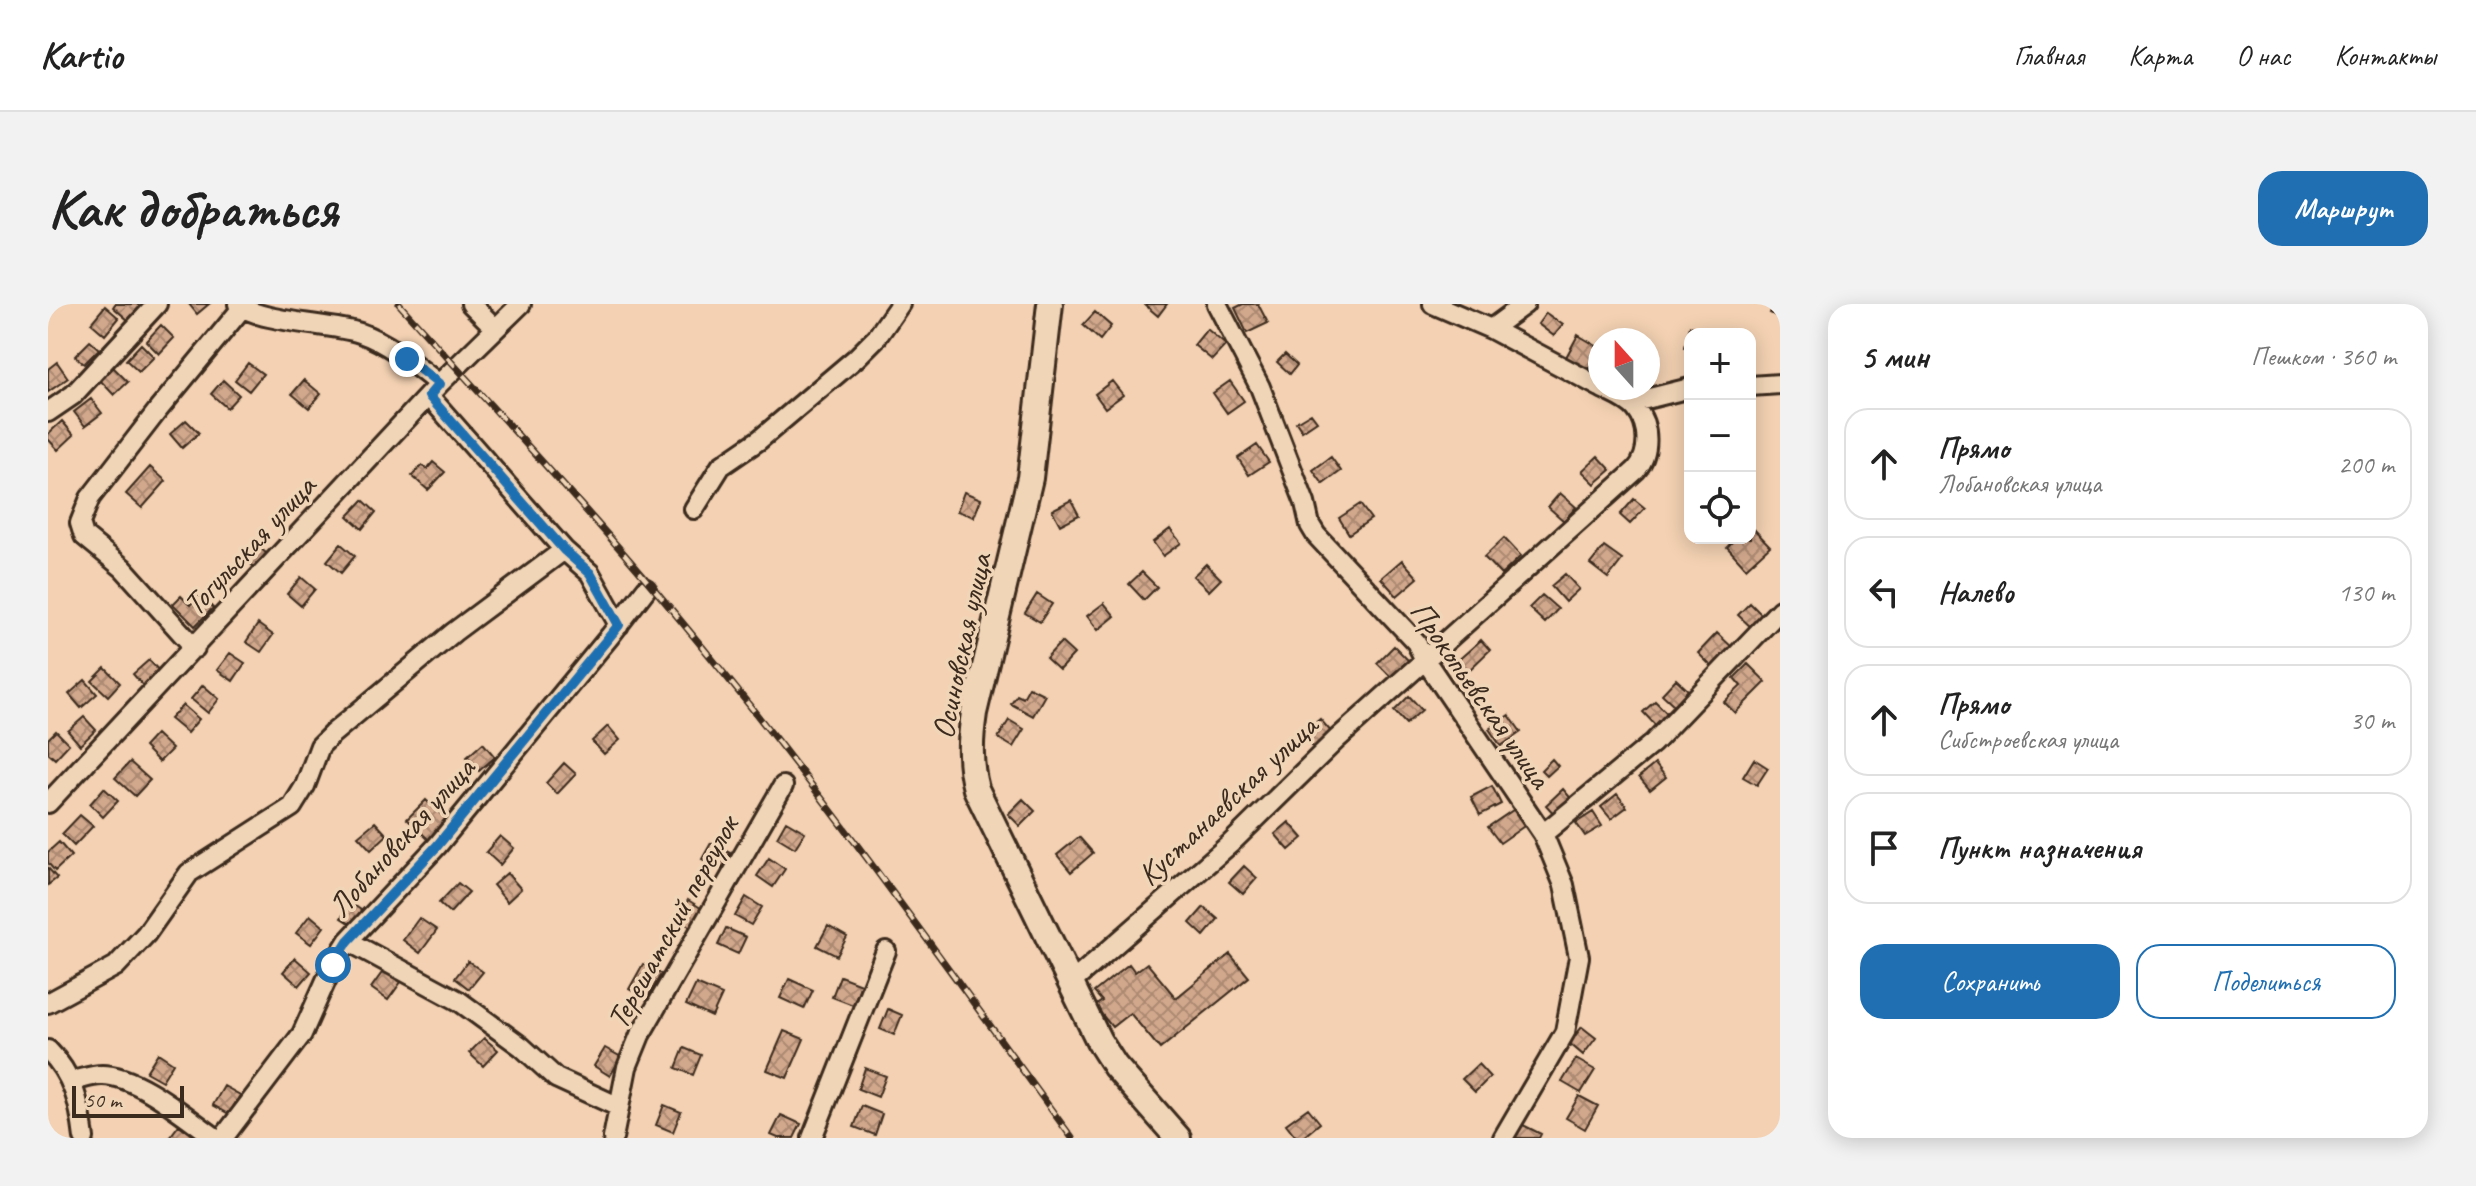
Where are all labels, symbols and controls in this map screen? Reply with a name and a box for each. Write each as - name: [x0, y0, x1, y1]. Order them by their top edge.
- text: Kartio: [40, 32, 122, 79]
- text: Главная: [2014, 38, 2084, 73]
- text: Карта: [2128, 38, 2192, 73]
- text: О нас: [2236, 38, 2290, 73]
- text: Контакты: [2334, 38, 2436, 73]
- button: Маршрут: [2258, 171, 2428, 246]
- text: Как добраться: [48, 173, 338, 244]
- north arrow: [1588, 328, 1660, 400]
- map controls: [1684, 328, 1756, 544]
- button: +: [1684, 328, 1756, 400]
- text: 5 мин: [1860, 335, 1929, 378]
- text: Пешком · 360 m: [2251, 340, 2396, 373]
- route end: [389, 341, 425, 377]
- button: −: [1684, 400, 1756, 472]
- text: Прямо: [1938, 429, 2009, 467]
- icon: ahead: [1862, 442, 1906, 486]
- text: 200 m: [2338, 448, 2394, 481]
- street label: Тогульская улица: [174, 465, 326, 624]
- text: Лобановская улица: [1938, 467, 2101, 500]
- button: locate: [1684, 472, 1756, 544]
- street label: Осиновская улица: [922, 548, 1002, 742]
- icon: left: [1862, 570, 1906, 614]
- text: Налево: [1938, 573, 2014, 611]
- text: 130 m: [2338, 576, 2394, 609]
- street label: Прокопьевская улица: [1401, 592, 1562, 798]
- text: Прямо: [1938, 685, 2009, 723]
- icon: ahead: [1862, 698, 1906, 742]
- street label: Кустанаевская улица: [1129, 704, 1328, 894]
- text: 30 m: [2350, 704, 2394, 737]
- text: Сибстроевская улица: [1938, 723, 2118, 756]
- street label: Лобановская улица: [319, 747, 485, 926]
- street label: Терешатский переулок: [597, 806, 749, 1036]
- icon: arrive: [1862, 826, 1906, 870]
- text: Пункт назначения: [1938, 829, 2141, 867]
- button: Сохранить: [1860, 944, 2120, 1019]
- button: Поделиться: [2136, 944, 2396, 1019]
- route start: [315, 947, 351, 983]
- scale bar: [72, 1082, 184, 1118]
- text: 50 m: [84, 1086, 121, 1114]

